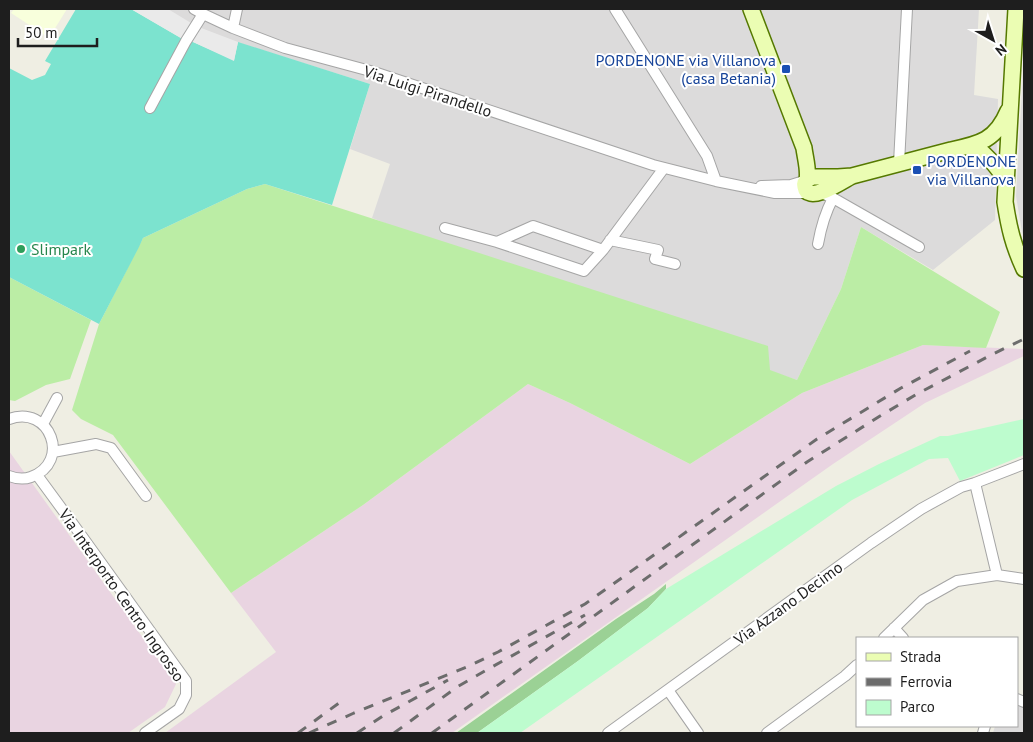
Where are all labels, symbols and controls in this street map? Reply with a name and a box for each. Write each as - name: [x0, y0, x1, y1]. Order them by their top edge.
- scale bar: [18, 15, 96, 47]
- north arrow: [968, 15, 1018, 65]
- text: 50 m: [25, 23, 58, 42]
- text: N: [992, 40, 1010, 60]
- place label: PORDENONE via Villanova (casa Betania): [596, 50, 776, 88]
- street label: Via Luigi Pirandello: [360, 61, 495, 121]
- marker: PORDENONE via Villanova (casa Betania): [780, 63, 792, 75]
- place label: PORDENONE via Villanova: [927, 151, 1016, 189]
- marker: PORDENONE via Villanova: [911, 164, 923, 176]
- place label: Slimpark: [31, 239, 91, 259]
- marker: Slimpark: [15, 243, 27, 255]
- street label: Via Interporto Centro Ingrosso: [54, 504, 189, 685]
- street label: Via Azzano Decimo: [729, 557, 846, 650]
- legend: [856, 637, 1018, 727]
- text: Strada: [900, 647, 941, 666]
- text: Ferrovia: [900, 672, 952, 691]
- text: Parco: [900, 697, 935, 716]

